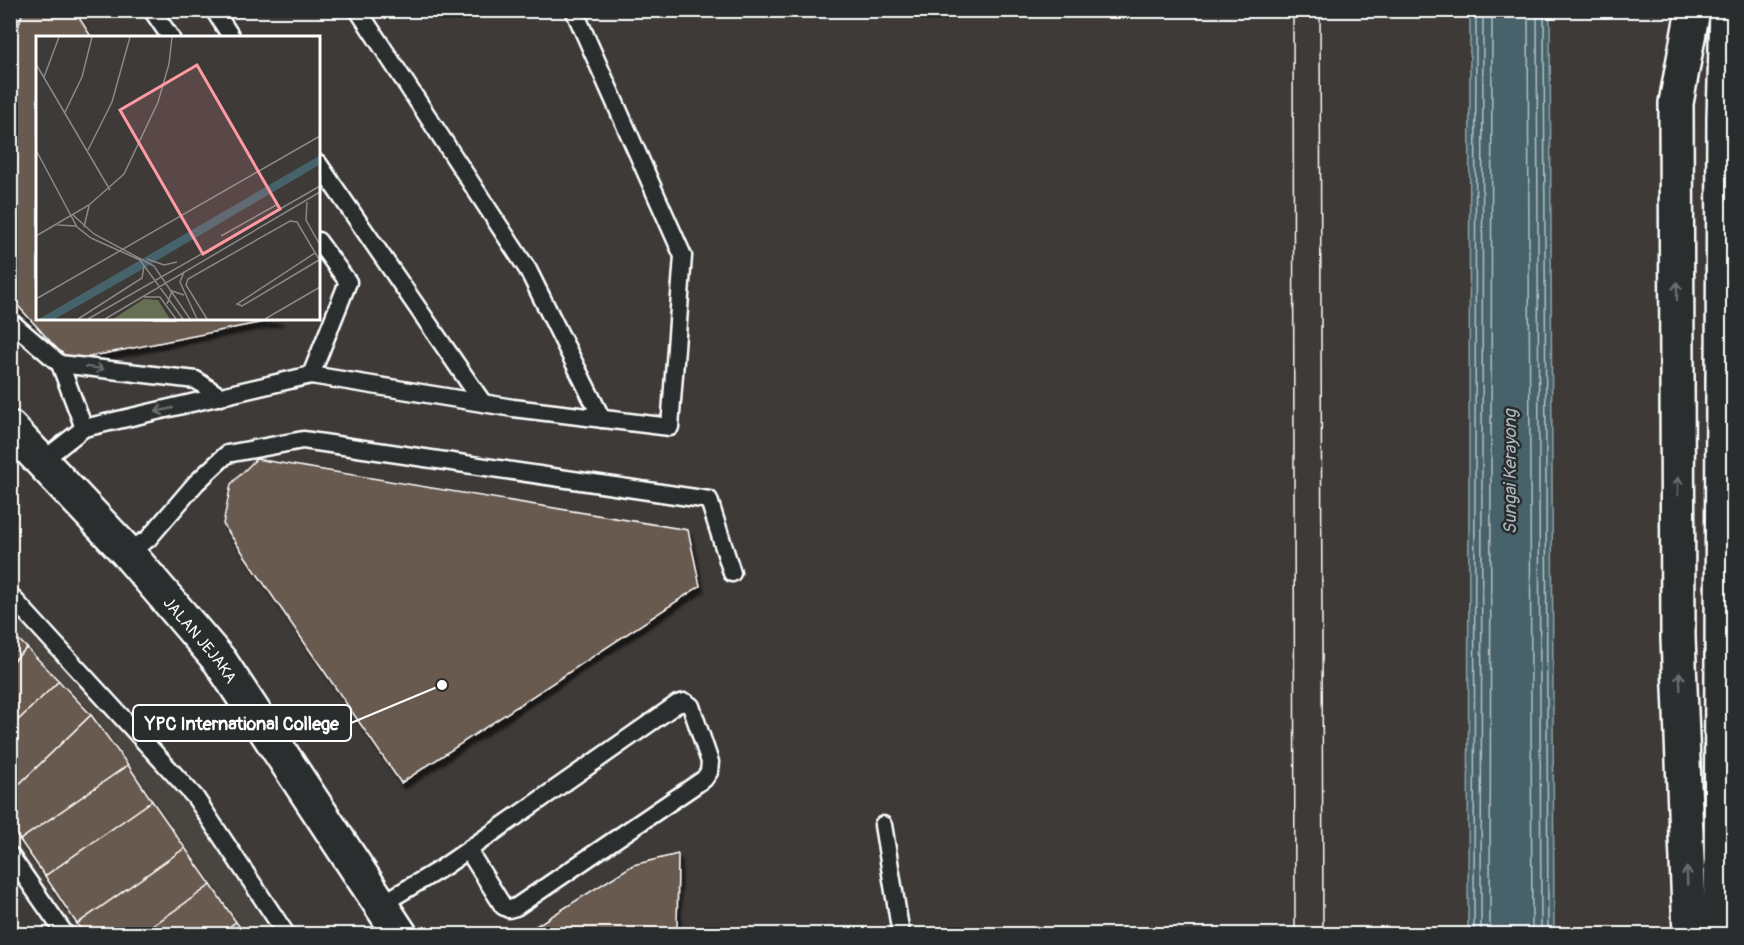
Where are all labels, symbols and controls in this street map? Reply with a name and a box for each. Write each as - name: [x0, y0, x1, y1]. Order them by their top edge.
- inset map: [36, 36, 320, 320]
- one-way arrow: [1671, 282, 1683, 302]
- one-way arrow: [84, 363, 104, 374]
- one-way arrow: [155, 405, 174, 416]
- water label: Sungai Kerayong: [1499, 407, 1522, 535]
- one-way arrow: [1672, 477, 1684, 497]
- street label: JALAN JEJAKA: [159, 593, 241, 687]
- one-way arrow: [1674, 672, 1685, 692]
- callout: YPC International College: [133, 705, 351, 741]
- text: YPC International College: [144, 713, 340, 736]
- one-way arrow: [1682, 867, 1693, 887]

